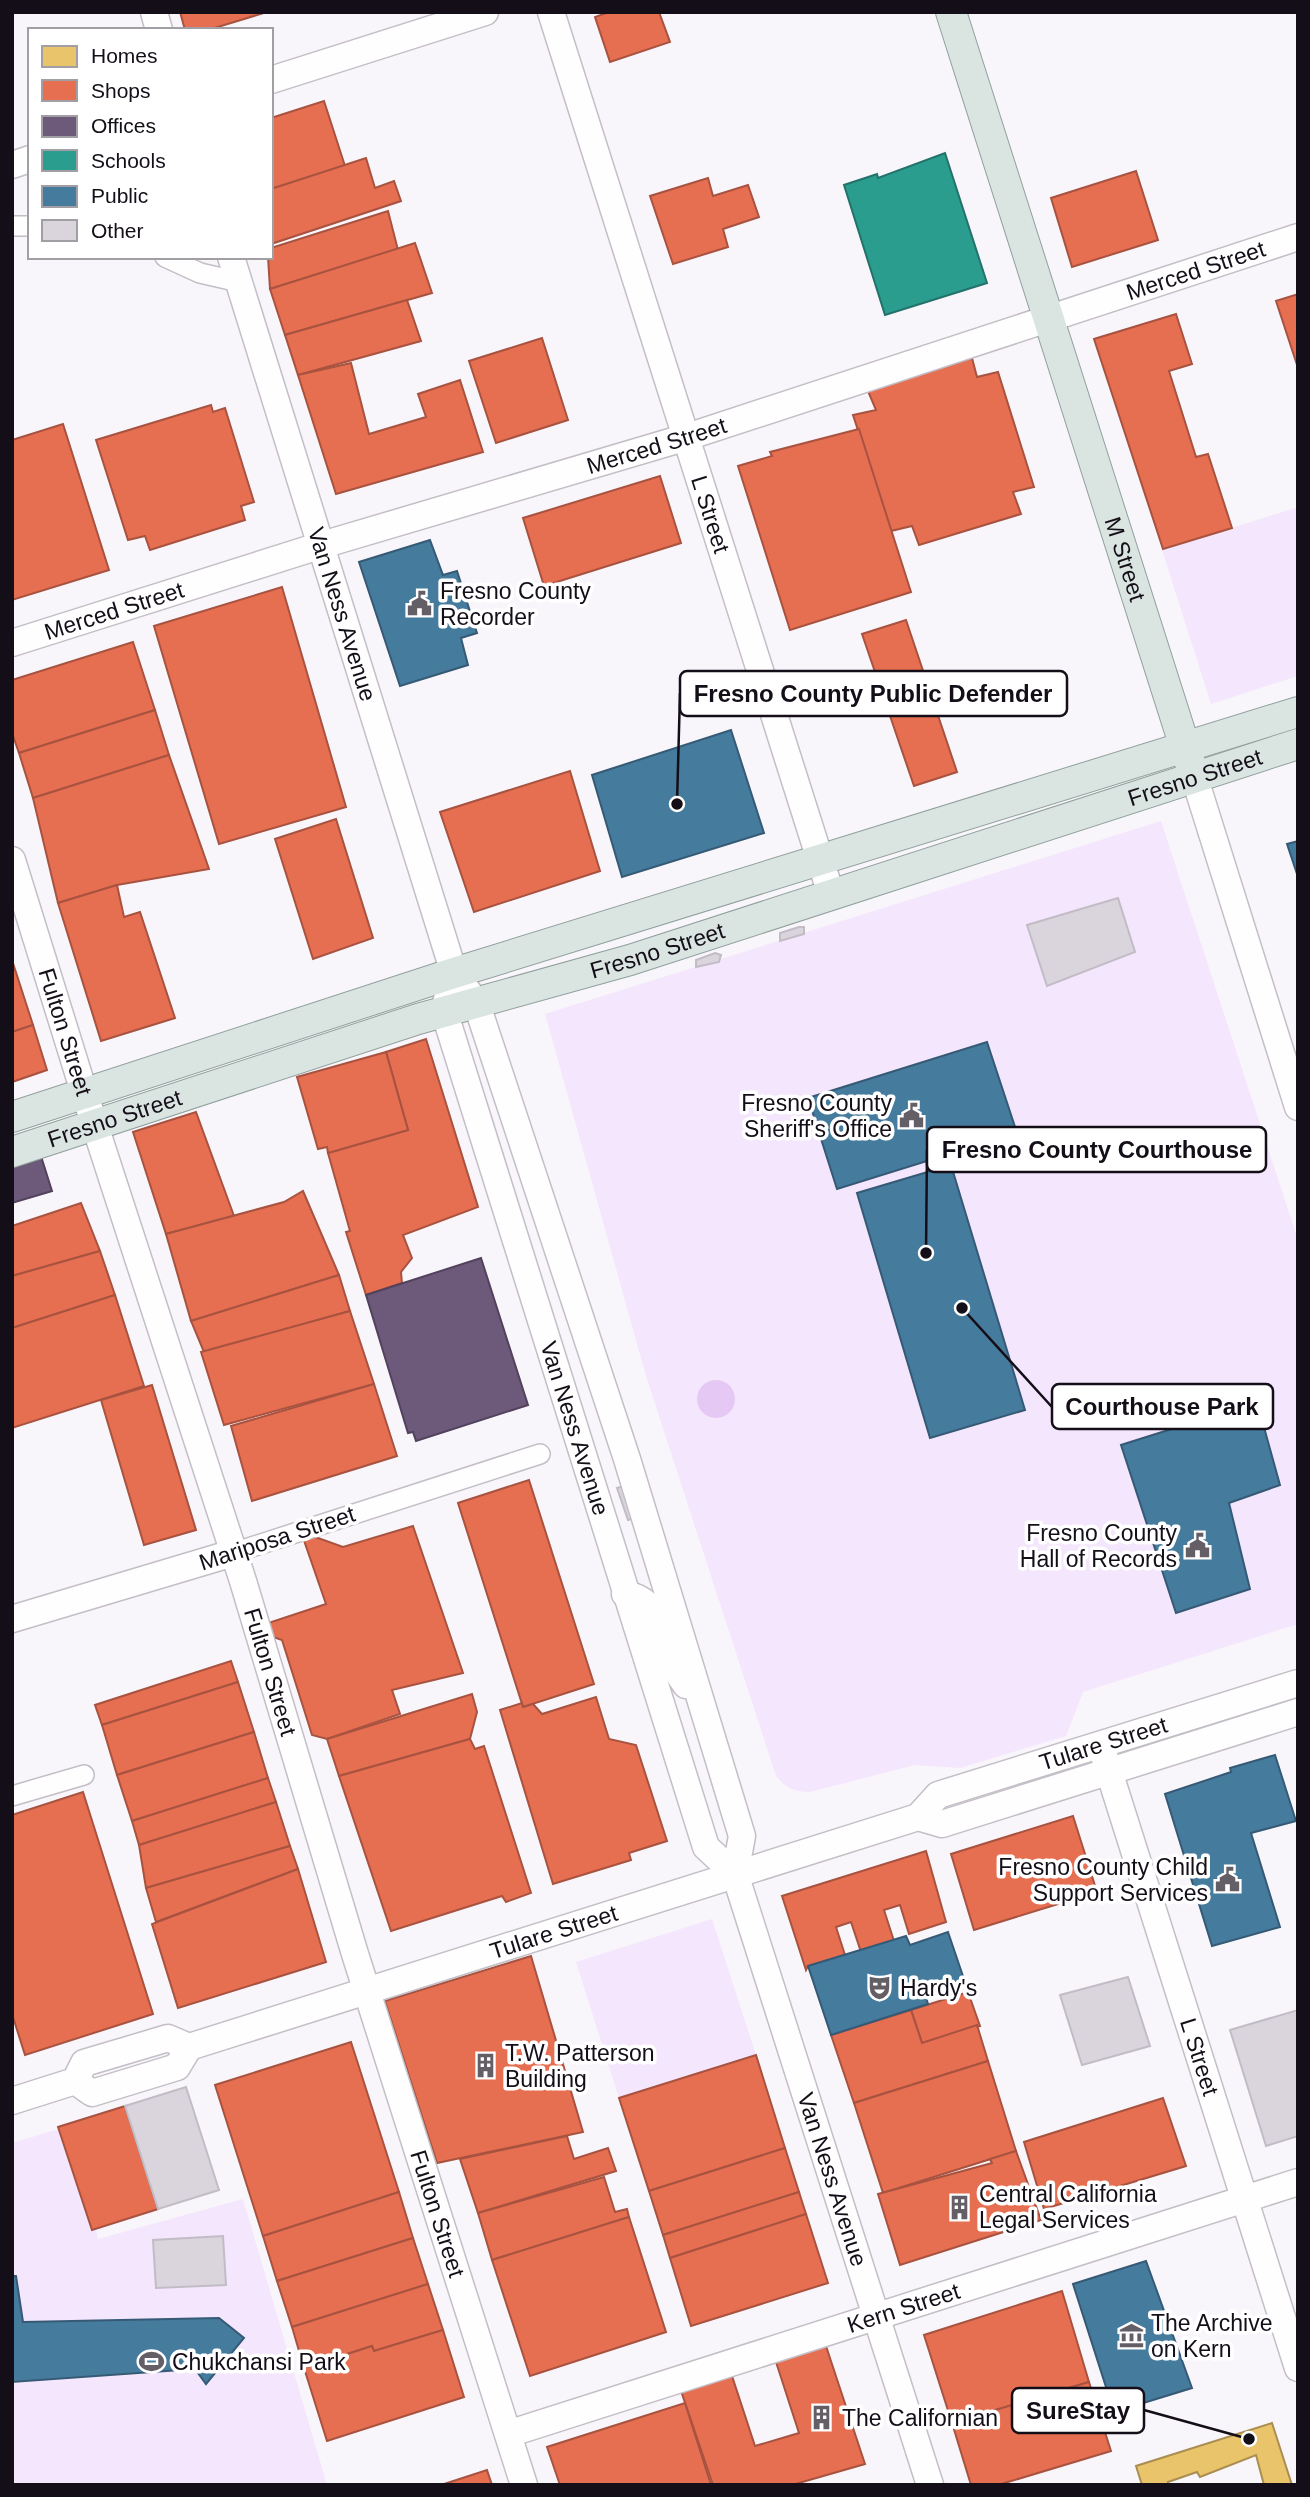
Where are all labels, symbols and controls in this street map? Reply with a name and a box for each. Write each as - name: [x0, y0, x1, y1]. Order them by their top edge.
- legend: [28, 28, 273, 259]
- text: Homes: [91, 44, 158, 67]
- text: Shops: [91, 79, 151, 102]
- text: Offices: [91, 114, 156, 137]
- text: Schools: [91, 149, 166, 172]
- text: Public: [91, 184, 148, 207]
- text: Other: [91, 219, 144, 242]
- street label: Merced Street: [1123, 235, 1269, 305]
- street label: Merced Street: [584, 412, 730, 479]
- street label: L Street: [686, 472, 735, 557]
- street label: M Street: [1100, 514, 1151, 605]
- street label: Van Ness Avenue: [303, 524, 382, 704]
- street label: Merced Street: [41, 576, 187, 645]
- place label: Fresno County Recorder: [440, 578, 591, 630]
- public building icon: Fresno County Recorder: [406, 590, 434, 618]
- callout: Fresno County Public Defender: [680, 671, 1067, 716]
- text: Fresno County Public Defender: [694, 680, 1052, 707]
- street label: Fresno Street: [1125, 743, 1266, 811]
- street label: Fresno Street: [587, 917, 728, 984]
- street label: Fulton Street: [33, 965, 97, 1099]
- street label: Fresno Street: [44, 1084, 185, 1152]
- place label: Fresno County Sheriff's Office: [741, 1090, 892, 1142]
- public building icon: Fresno County Sheriff's Office: [898, 1102, 926, 1130]
- callout: Fresno County Courthouse: [927, 1127, 1266, 1172]
- text: Fresno County Courthouse: [942, 1136, 1252, 1163]
- street label: Van Ness Avenue: [535, 1338, 614, 1519]
- callout: Courthouse Park: [1052, 1384, 1273, 1429]
- text: Courthouse Park: [1065, 1393, 1259, 1420]
- street label: Mariposa Street: [196, 1500, 359, 1575]
- place label: Fresno County Hall of Records: [1020, 1520, 1177, 1572]
- public building icon: Fresno County Hall of Records: [1183, 1532, 1211, 1560]
- street label: Fulton Street: [239, 1605, 302, 1739]
- street label: Tulare Street: [1036, 1711, 1171, 1776]
- place label: Fresno County Child Support Services: [998, 1854, 1208, 1906]
- public building icon: Fresno County Child Support Services: [1214, 1866, 1242, 1894]
- street label: Tulare Street: [487, 1900, 621, 1964]
- theatre icon: Hardy's: [866, 1974, 894, 2002]
- place label: Hardy's: [900, 1975, 977, 2001]
- street label: L Street: [1175, 2015, 1224, 2099]
- place label: T.W. Patterson Building: [505, 2040, 655, 2092]
- building icon: T.W. Patterson Building: [471, 2052, 499, 2080]
- street label: Van Ness Avenue: [793, 2089, 872, 2269]
- street label: Fulton Street: [405, 2147, 470, 2281]
- place label: Central California Legal Services: [979, 2181, 1157, 2233]
- building icon: Central California Legal Services: [945, 2193, 973, 2221]
- street label: Kern Street: [844, 2278, 963, 2338]
- place label: The Archive on Kern: [1151, 2310, 1272, 2362]
- museum icon: The Archive on Kern: [1117, 2322, 1145, 2350]
- sports icon: Chukchansi Park: [138, 2348, 166, 2376]
- place label: Chukchansi Park: [172, 2349, 346, 2375]
- callout: SureStay: [1012, 2388, 1144, 2433]
- text: SureStay: [1026, 2397, 1131, 2424]
- building icon: The Californian: [808, 2404, 836, 2432]
- place label: The Californian: [842, 2405, 998, 2431]

